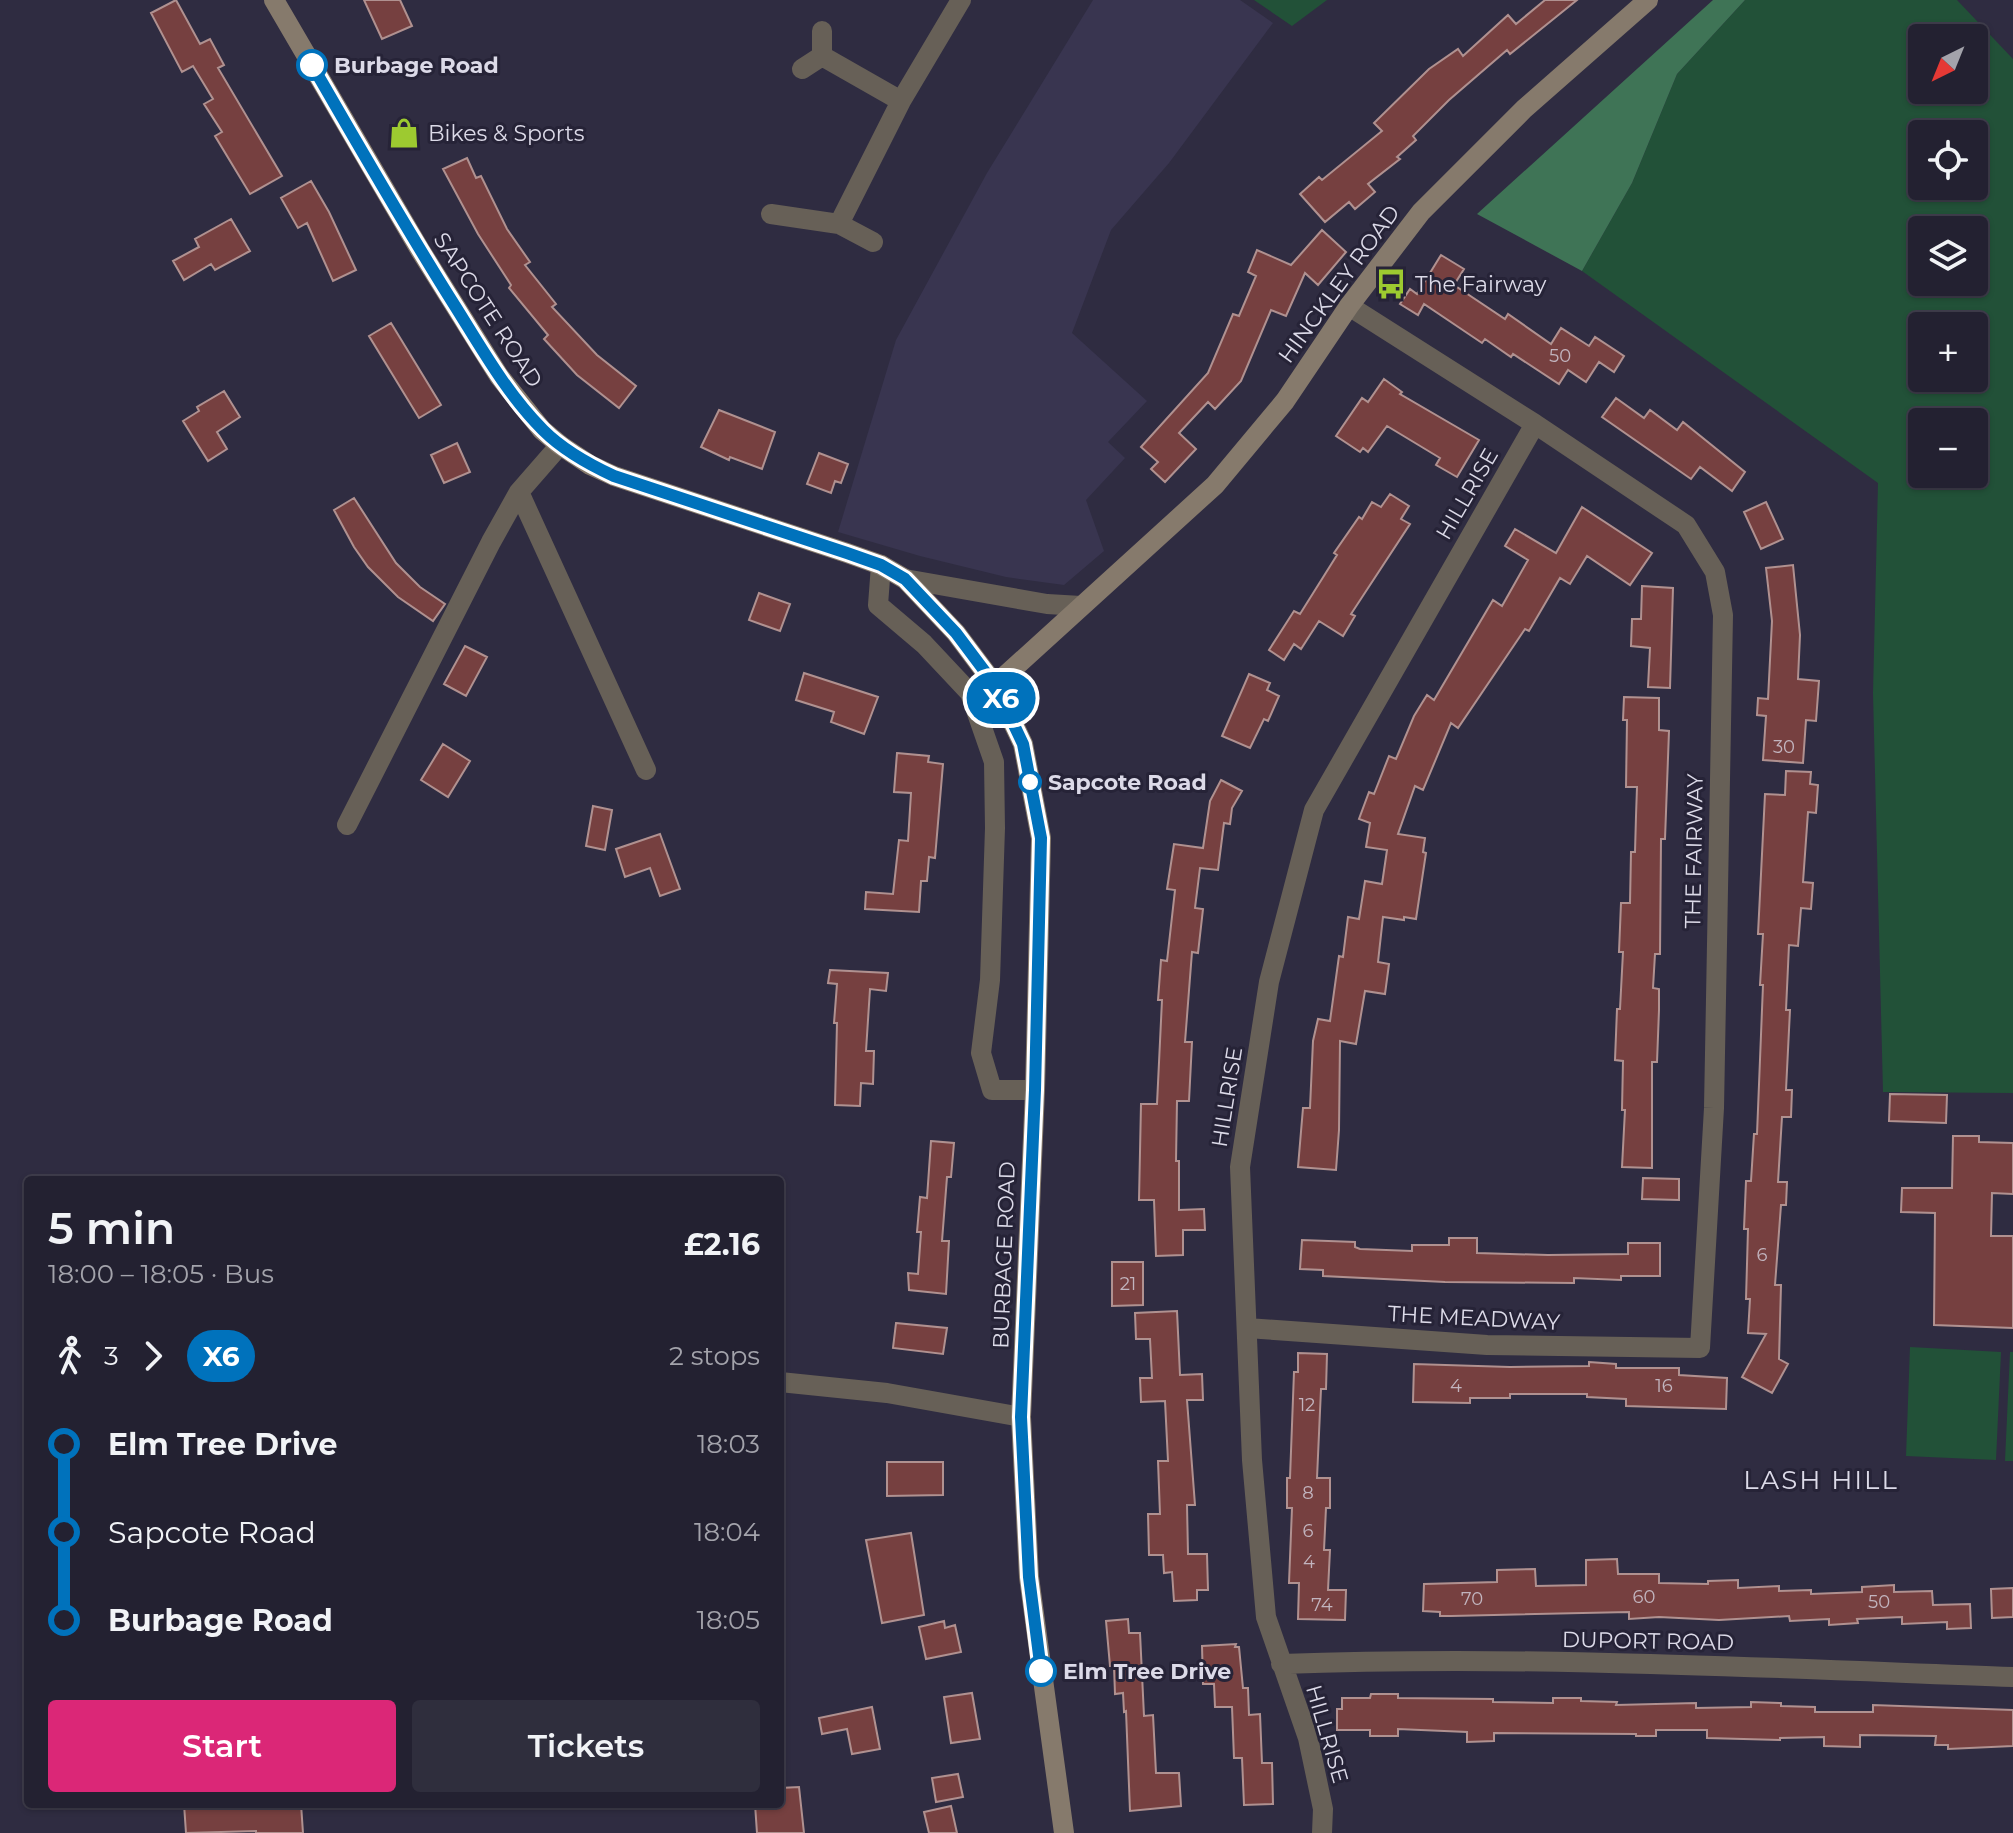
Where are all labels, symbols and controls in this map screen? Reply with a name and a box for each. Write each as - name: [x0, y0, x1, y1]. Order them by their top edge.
- north arrow: [1908, 24, 1988, 104]
- map controls: [1908, 24, 1988, 488]
- marker: Burbage Road: [297, 50, 327, 80]
- place label: Burbage Road: [334, 52, 499, 79]
- shop icon: Bikes & Sports: [387, 116, 421, 150]
- place label: Bikes & Sports: [428, 120, 585, 147]
- button: locate: [1908, 120, 1988, 200]
- street label: HINCKLEY ROAD: [1273, 200, 1405, 368]
- button: layers: [1908, 216, 1988, 296]
- street label: SAPCOTE ROAD: [428, 227, 548, 393]
- bus stop icon: The Fairway: [1374, 267, 1408, 301]
- place label: The Fairway: [1415, 271, 1547, 298]
- button: +: [1908, 312, 1988, 392]
- house number: 50: [1549, 345, 1571, 367]
- button: −: [1908, 408, 1988, 488]
- street label: HILLRISE: [1430, 443, 1504, 545]
- line badge: X6: [965, 672, 1037, 724]
- text: X6: [983, 681, 1019, 715]
- house number: 30: [1773, 736, 1795, 758]
- place label: Sapcote Road: [1048, 769, 1207, 796]
- marker: Sapcote Road: [1019, 771, 1041, 793]
- street label: THE FAIRWAY: [1679, 773, 1709, 929]
- street label: HILLRISE: [1206, 1045, 1248, 1149]
- street label: BURBAGE ROAD: [987, 1161, 1021, 1349]
- text: 5 min: [48, 1201, 175, 1255]
- text: £2.16: [684, 1226, 760, 1263]
- house number: 6: [1757, 1244, 1768, 1266]
- text: 18:00 – 18:05 · Bus: [48, 1258, 274, 1290]
- house number: 21: [1120, 1273, 1136, 1295]
- street label: THE MEADWAY: [1387, 1300, 1561, 1336]
- icon: walk: [48, 1334, 92, 1378]
- icon: forward: [131, 1334, 175, 1378]
- text: X6: [203, 1339, 239, 1373]
- text: 3: [104, 1340, 119, 1372]
- text: 2 stops: [669, 1340, 760, 1372]
- house number: 4: [1450, 1375, 1462, 1397]
- house number: 16: [1655, 1375, 1673, 1397]
- house number: 12: [1299, 1394, 1315, 1416]
- text: Elm Tree Drive: [108, 1426, 337, 1463]
- text: 18:03: [697, 1428, 760, 1460]
- district label: LASH HILL: [1743, 1464, 1899, 1496]
- house number: 8: [1302, 1482, 1314, 1504]
- text: Sapcote Road: [108, 1514, 316, 1551]
- text: 18:04: [694, 1516, 760, 1548]
- house number: 6: [1303, 1520, 1314, 1542]
- house number: 4: [1303, 1551, 1315, 1573]
- house number: 60: [1633, 1586, 1655, 1608]
- house number: 70: [1461, 1588, 1483, 1610]
- house number: 50: [1868, 1591, 1890, 1613]
- house number: 74: [1311, 1594, 1333, 1616]
- text: Burbage Road: [108, 1602, 333, 1639]
- text: 18:05: [697, 1604, 760, 1636]
- street label: DUPORT ROAD: [1562, 1626, 1734, 1656]
- marker: Elm Tree Drive: [1026, 1656, 1056, 1686]
- place label: Elm Tree Drive: [1063, 1658, 1231, 1685]
- street label: HILLRISE: [1300, 1682, 1354, 1786]
- button: Start: [48, 1700, 396, 1792]
- button: Tickets: [412, 1700, 760, 1792]

